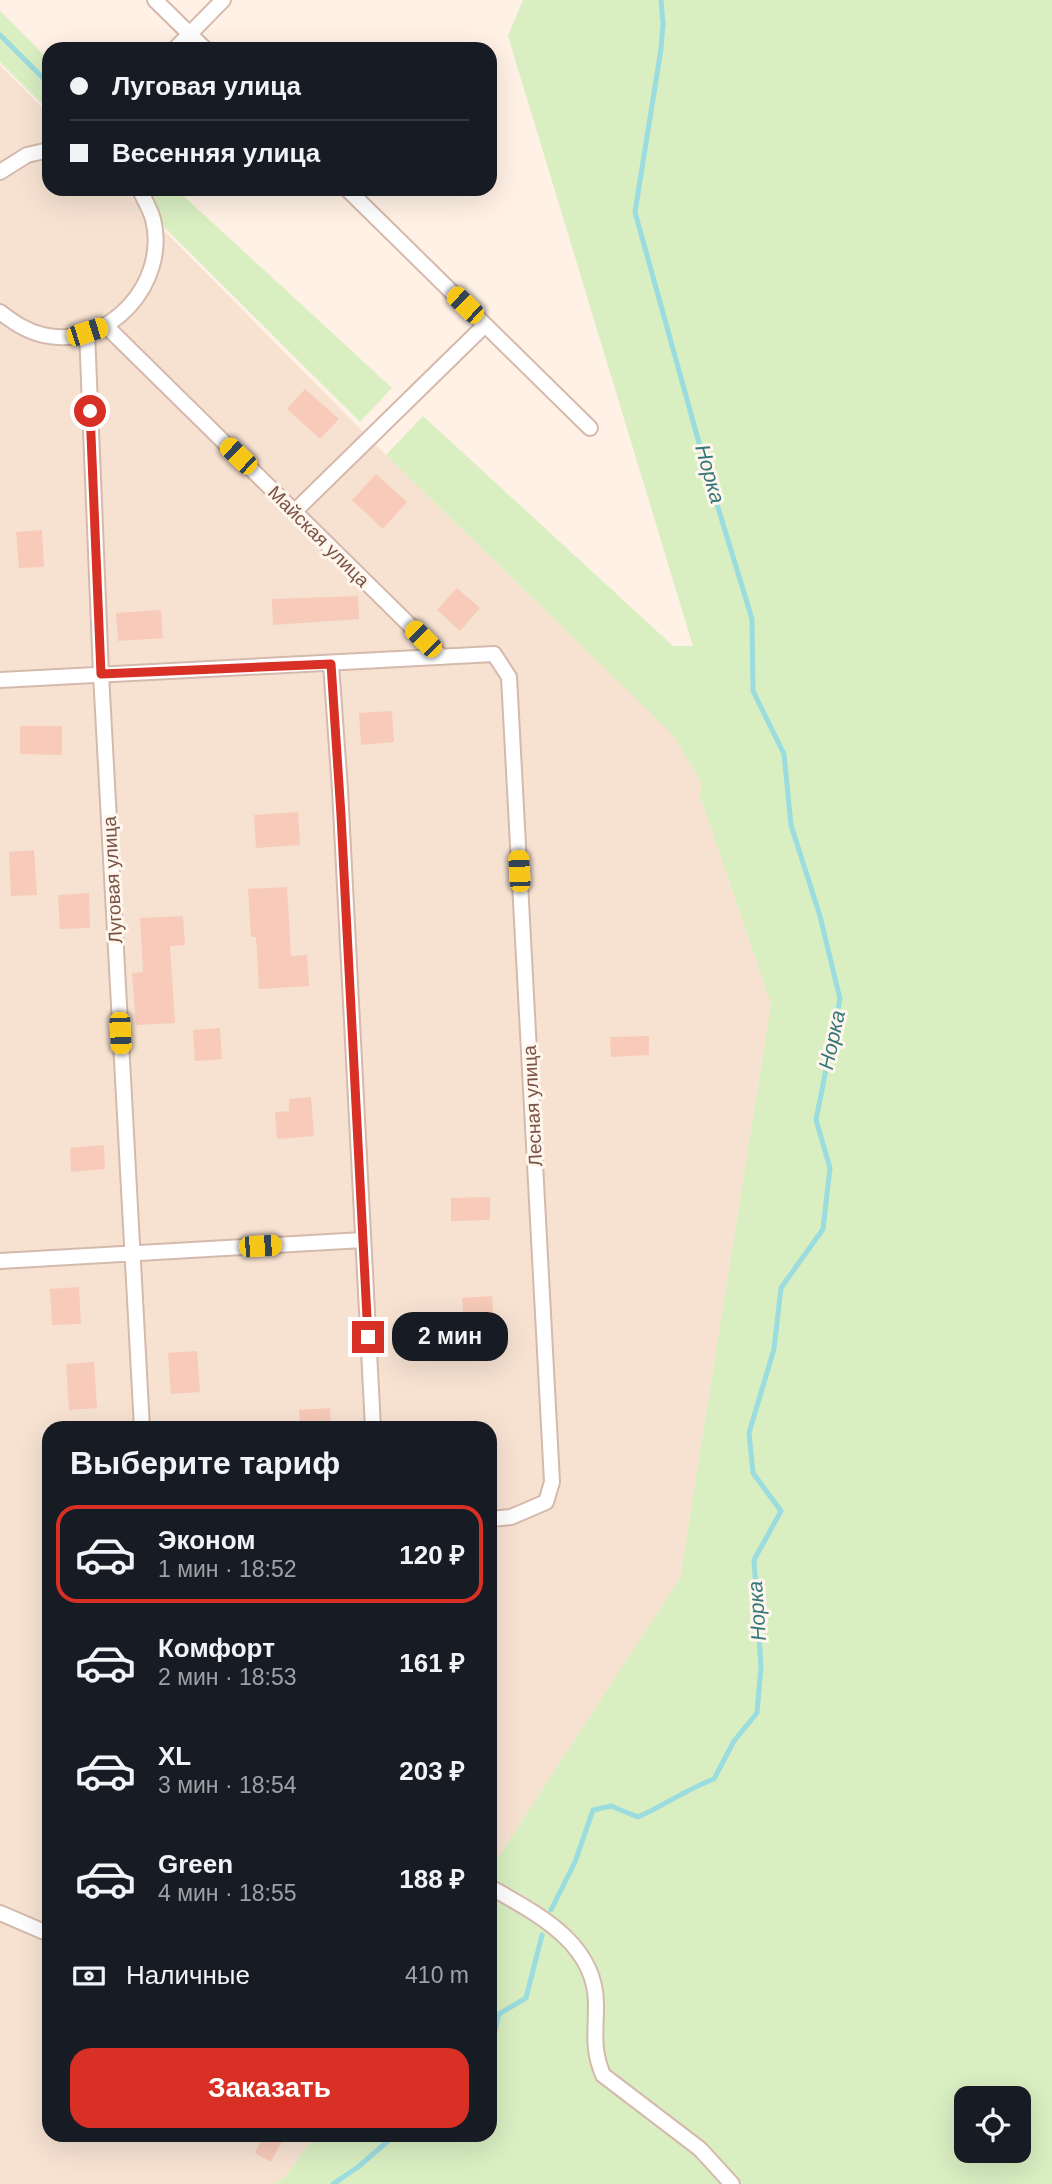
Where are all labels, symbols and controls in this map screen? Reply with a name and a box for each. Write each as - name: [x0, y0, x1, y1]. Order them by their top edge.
- text: Луговая улица: [112, 71, 301, 101]
- text: Весенняя улица: [112, 138, 320, 168]
- car: [443, 283, 488, 327]
- car: [64, 316, 111, 348]
- route start: [74, 395, 106, 427]
- car: [216, 434, 261, 478]
- water label: Норка: [691, 442, 730, 506]
- street label: Майская улица: [264, 482, 374, 591]
- car: [401, 617, 446, 661]
- street label: Луговая улица: [99, 815, 126, 944]
- car: [508, 849, 531, 893]
- water label: Норка: [814, 1008, 849, 1072]
- car: [109, 1011, 132, 1055]
- street label: Лесная улица: [519, 1044, 546, 1167]
- car: [239, 1234, 282, 1258]
- callout: 2 мин: [392, 1312, 508, 1362]
- route end: [352, 1321, 384, 1353]
- text: 2 мин: [418, 1323, 482, 1349]
- text: Выберите тариф: [70, 1445, 340, 1481]
- icon: car: [74, 1523, 137, 1586]
- text: Эконом: [158, 1525, 256, 1555]
- text: 120 ₽: [399, 1540, 465, 1570]
- text: 1 мин · 18:52: [158, 1556, 297, 1582]
- water label: Норка: [743, 1580, 770, 1642]
- icon: car: [74, 1631, 137, 1694]
- text: Комфорт: [158, 1633, 275, 1663]
- text: 161 ₽: [399, 1648, 465, 1678]
- text: 2 мин · 18:53: [158, 1664, 297, 1690]
- icon: car: [74, 1739, 137, 1802]
- text: XL: [158, 1741, 191, 1771]
- text: 203 ₽: [399, 1756, 465, 1786]
- text: 3 мин · 18:54: [158, 1772, 297, 1798]
- icon: car: [74, 1847, 137, 1910]
- text: Green: [158, 1849, 233, 1879]
- text: 188 ₽: [399, 1864, 465, 1894]
- text: 4 мин · 18:55: [158, 1880, 297, 1906]
- icon: cash: [70, 1957, 108, 1995]
- text: Наличные: [126, 1960, 250, 1990]
- text: 410 m: [405, 1962, 469, 1988]
- button: Заказать: [70, 2048, 469, 2128]
- map controls: [954, 2086, 1031, 2163]
- button: locate: [954, 2086, 1031, 2163]

